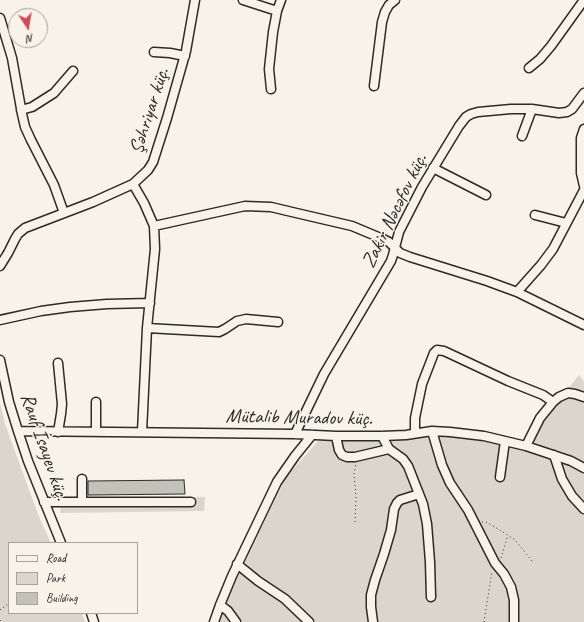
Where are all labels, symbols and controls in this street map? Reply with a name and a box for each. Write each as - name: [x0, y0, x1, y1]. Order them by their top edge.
- north arrow: [8, 8, 48, 48]
- text: N: [25, 31, 35, 46]
- street label: Şəhriyar küç.: [125, 65, 175, 157]
- street label: Zakir Nəcəfov küç.: [357, 150, 433, 272]
- street label: Rauf İsayev küç.: [15, 390, 73, 504]
- street label: Mütalib Muradov küç.: [225, 405, 373, 431]
- legend: [8, 542, 138, 614]
- text: Road: [46, 550, 66, 566]
- text: Park: [46, 570, 65, 586]
- text: Building: [46, 590, 78, 606]

